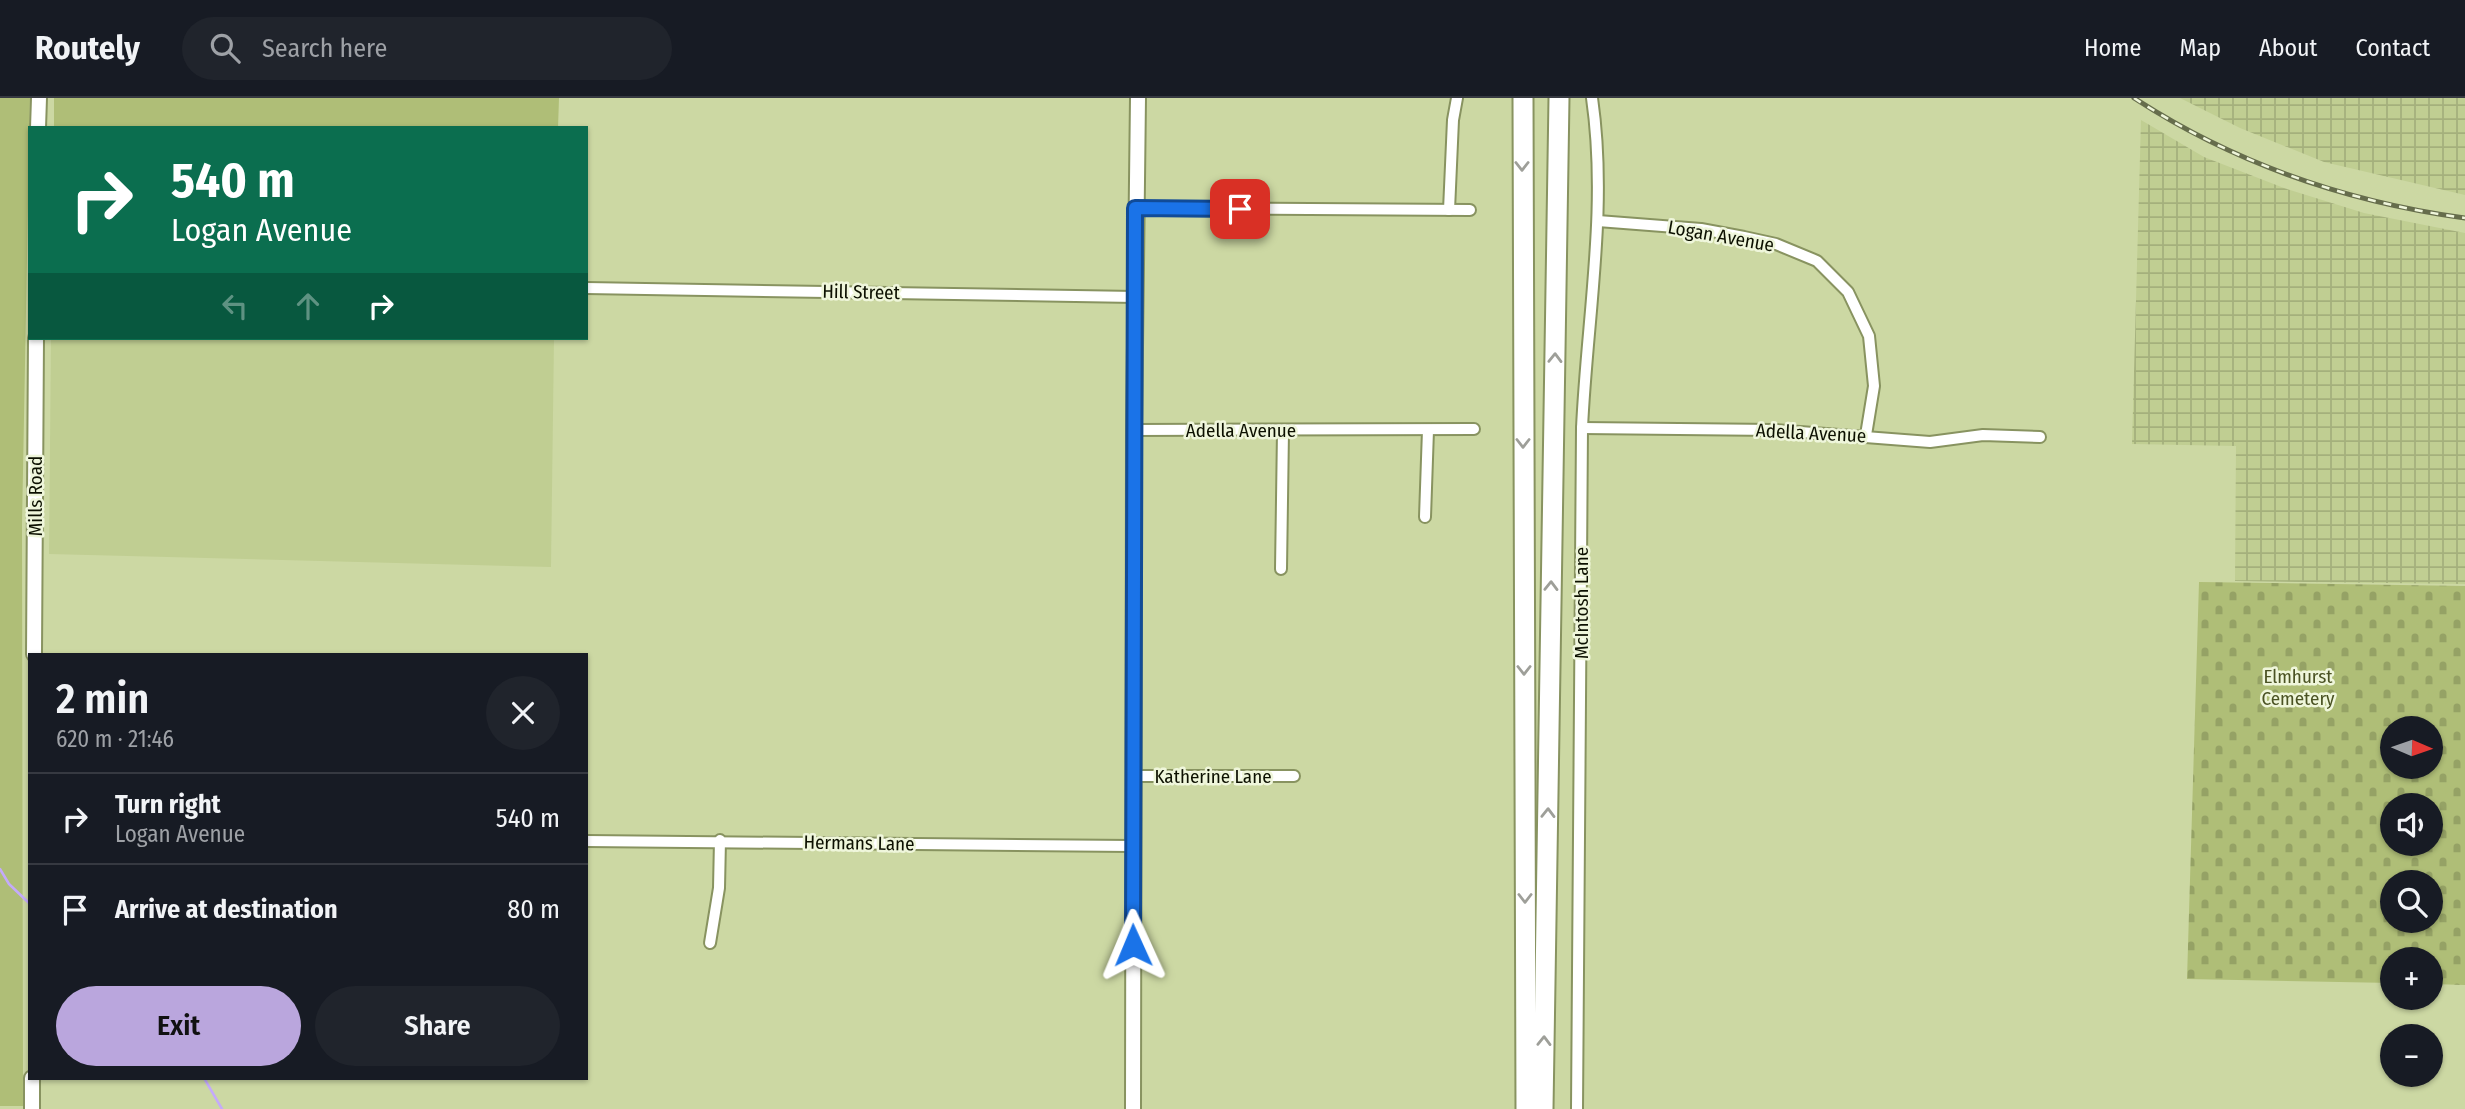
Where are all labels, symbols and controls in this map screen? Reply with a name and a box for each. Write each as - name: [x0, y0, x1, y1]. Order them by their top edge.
- search box: [182, 17, 672, 80]
- text: Routely: [35, 28, 140, 68]
- icon: search: [206, 29, 244, 67]
- text: Search here: [262, 33, 387, 64]
- text: Home: [2084, 34, 2141, 62]
- text: Map: [2179, 34, 2221, 62]
- text: About: [2259, 34, 2317, 62]
- text: Contact: [2355, 34, 2430, 62]
- text: 540 m: [171, 151, 295, 210]
- icon: right: [56, 154, 147, 245]
- one-way arrow: [1514, 161, 1530, 172]
- pin: [1210, 179, 1270, 239]
- icon: arrive: [1221, 190, 1259, 228]
- text: Logan Avenue: [171, 211, 352, 249]
- street label: Logan Avenue: [1666, 215, 1776, 257]
- street label: Hill Street: [822, 280, 901, 304]
- icon: left: [216, 287, 254, 325]
- icon: ahead: [289, 287, 327, 325]
- icon: right: [362, 287, 400, 325]
- one-way arrow: [1547, 353, 1562, 364]
- street label: Adella Avenue: [1186, 419, 1296, 442]
- street label: Adella Avenue: [1755, 419, 1867, 447]
- one-way arrow: [1515, 438, 1531, 448]
- street label: Mills Road: [24, 456, 47, 536]
- street label: McIntosh Lane: [1570, 547, 1593, 659]
- one-way arrow: [1543, 580, 1559, 591]
- one-way arrow: [1516, 665, 1532, 676]
- park label: Elmhurst Cemetery: [2261, 665, 2335, 710]
- text: 2 min: [56, 674, 149, 724]
- button: close: [486, 676, 560, 750]
- north arrow: [2380, 716, 2443, 779]
- map controls: [2380, 716, 2443, 1087]
- text: 620 m · 21:46: [56, 725, 174, 753]
- street label: Katherine Lane: [1154, 765, 1272, 788]
- text: Turn right: [115, 789, 221, 820]
- button: sound: [2380, 793, 2443, 856]
- icon: right: [56, 800, 94, 838]
- text: 540 m: [496, 803, 560, 834]
- one-way arrow: [1540, 808, 1556, 818]
- text: Logan Avenue: [115, 820, 245, 848]
- street label: Hermans Lane: [803, 831, 915, 855]
- button: search: [2380, 870, 2443, 933]
- icon: arrive: [56, 891, 94, 929]
- one-way arrow: [1517, 893, 1533, 903]
- text: Arrive at destination: [115, 894, 338, 925]
- text: 80 m: [507, 894, 560, 925]
- position arrow: [1096, 908, 1170, 982]
- button: +: [2380, 947, 2443, 1010]
- button: Exit: [56, 986, 301, 1066]
- button: Share: [315, 986, 560, 1066]
- button: −: [2380, 1024, 2443, 1087]
- one-way arrow: [1537, 1035, 1552, 1046]

